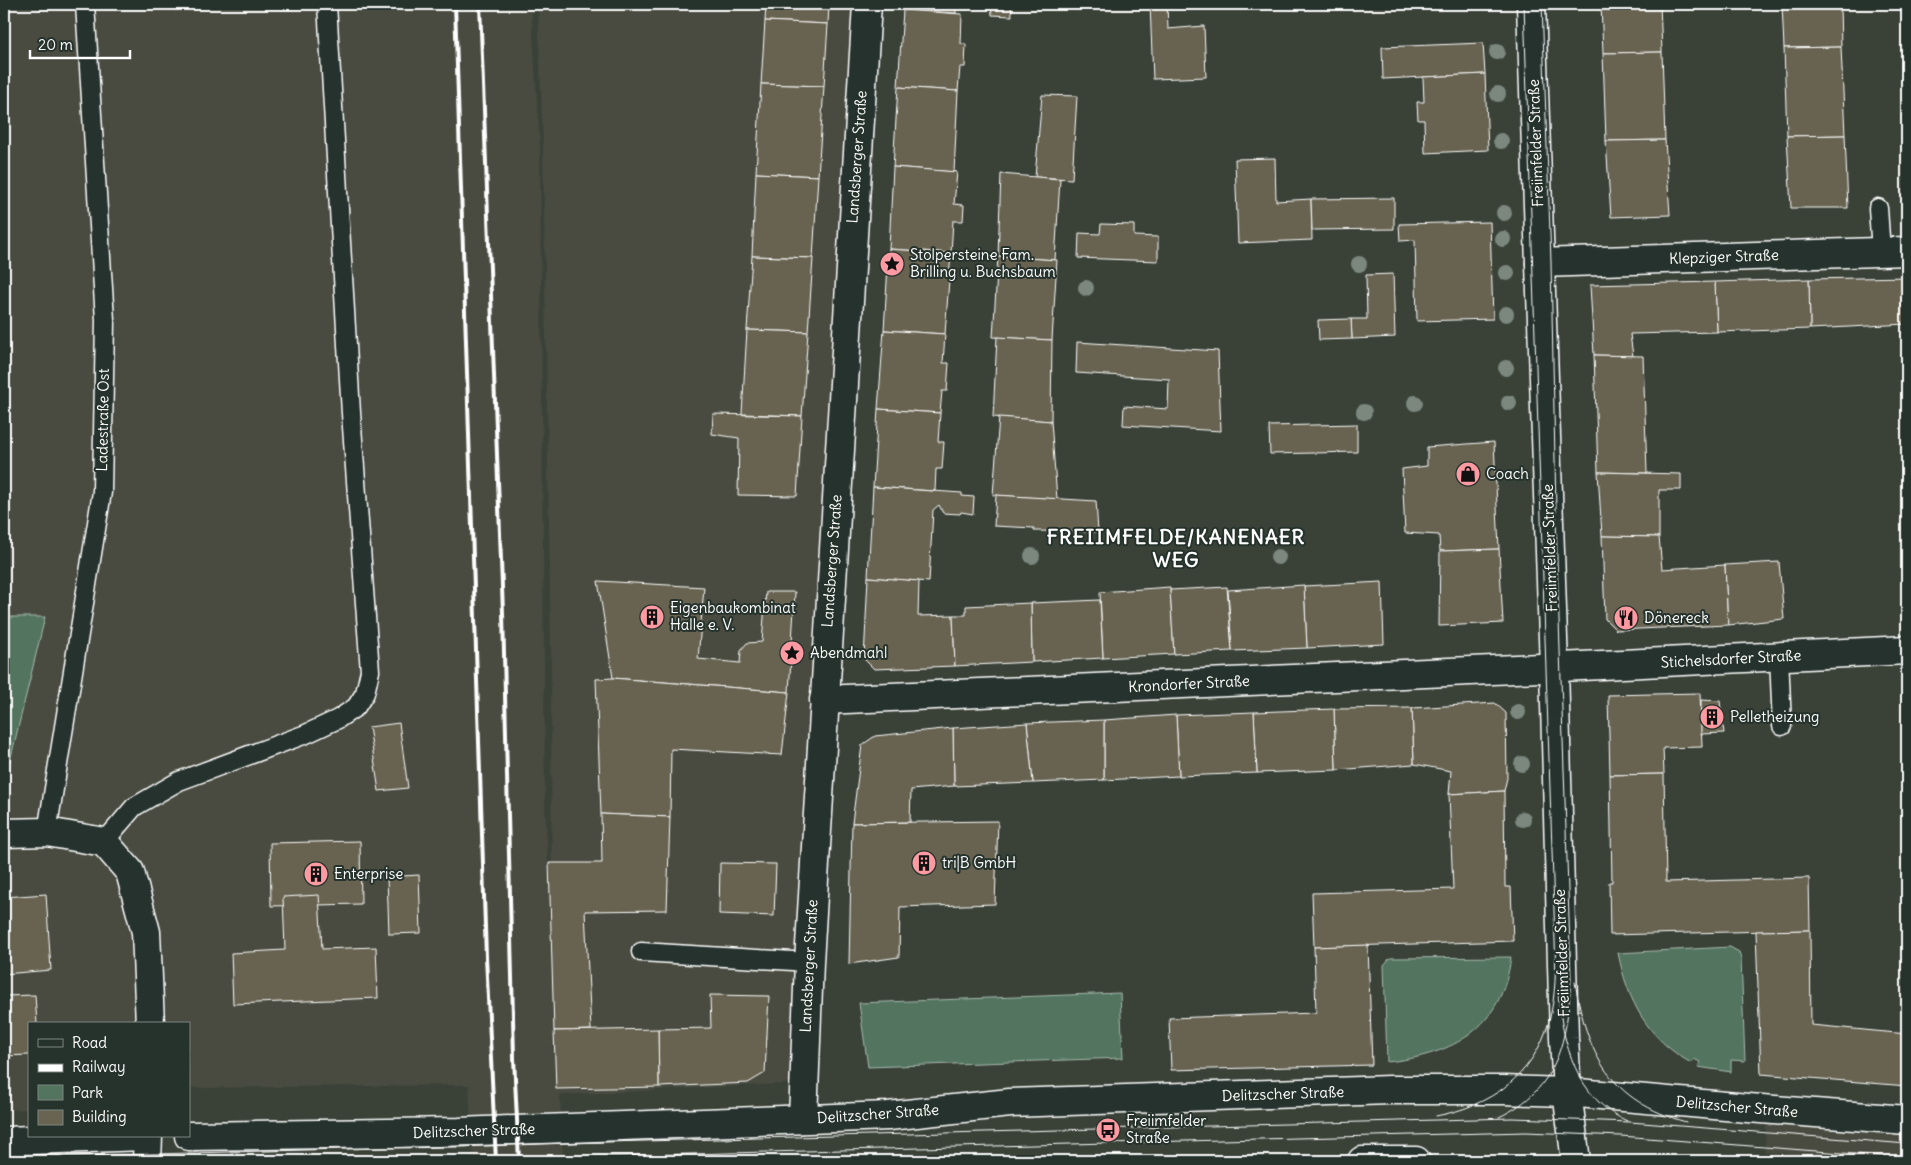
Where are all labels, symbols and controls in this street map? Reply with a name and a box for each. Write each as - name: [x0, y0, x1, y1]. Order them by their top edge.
- scale bar: [30, 28, 130, 60]
- text: 20 m: [38, 35, 73, 54]
- street label: Freiimfelder Straße: [1524, 79, 1547, 207]
- street label: Landsberger Straße: [842, 90, 871, 224]
- place label: Stolpersteine Fam. Brilling u. Buchsbaum: [910, 245, 1056, 281]
- street label: Klepziger Straße: [1669, 245, 1779, 268]
- place icon: Stolpersteine Fam. Brilling u. Buchsbaum: [879, 251, 905, 277]
- street label: Ladestraße Ost: [92, 368, 113, 472]
- shop icon: Coach: [1455, 461, 1481, 487]
- place label: Coach: [1486, 464, 1529, 483]
- street label: Freiimfelder Straße: [1538, 484, 1561, 612]
- street label: Landsberger Straße: [817, 494, 846, 628]
- district label: FREIIMFELDE/KANENAER WEG: [1047, 524, 1305, 572]
- place label: Eigenbaukombinat Halle e. V.: [670, 598, 796, 634]
- building icon: Eigenbaukombinat Halle e. V.: [639, 604, 665, 630]
- restaurant icon: Dönereck: [1613, 605, 1639, 631]
- place label: Dönereck: [1644, 608, 1709, 627]
- place icon: Abendmahl: [779, 640, 805, 666]
- place label: Abendmahl: [810, 643, 887, 662]
- street label: Stichelsdorfer Straße: [1660, 645, 1802, 672]
- street label: Krondorfer Straße: [1128, 671, 1250, 696]
- building icon: Pelletheizung: [1699, 704, 1725, 730]
- place label: Pelletheizung: [1730, 707, 1819, 726]
- building icon: tri|B GmbH: [911, 850, 937, 876]
- place label: tri|B GmbH: [942, 853, 1016, 872]
- building icon: Enterprise: [303, 861, 329, 887]
- place label: Enterprise: [334, 864, 403, 883]
- street label: Freiimfelder Straße: [1550, 889, 1573, 1017]
- street label: Landsberger Straße: [796, 899, 821, 1033]
- legend: [28, 1022, 190, 1138]
- text: Road: [72, 1033, 107, 1052]
- text: Railway: [72, 1057, 126, 1076]
- street label: Delitzscher Straße: [1221, 1082, 1345, 1105]
- text: Park: [72, 1083, 103, 1102]
- street label: Delitzscher Straße: [1675, 1092, 1799, 1121]
- street label: Delitzscher Straße: [816, 1100, 940, 1127]
- text: Building: [72, 1107, 127, 1126]
- place label: Freiimfelder Straße: [1126, 1111, 1206, 1147]
- bus stop icon: Freiimfelder Straße: [1095, 1117, 1121, 1143]
- street label: Delitzscher Straße: [412, 1119, 536, 1142]

